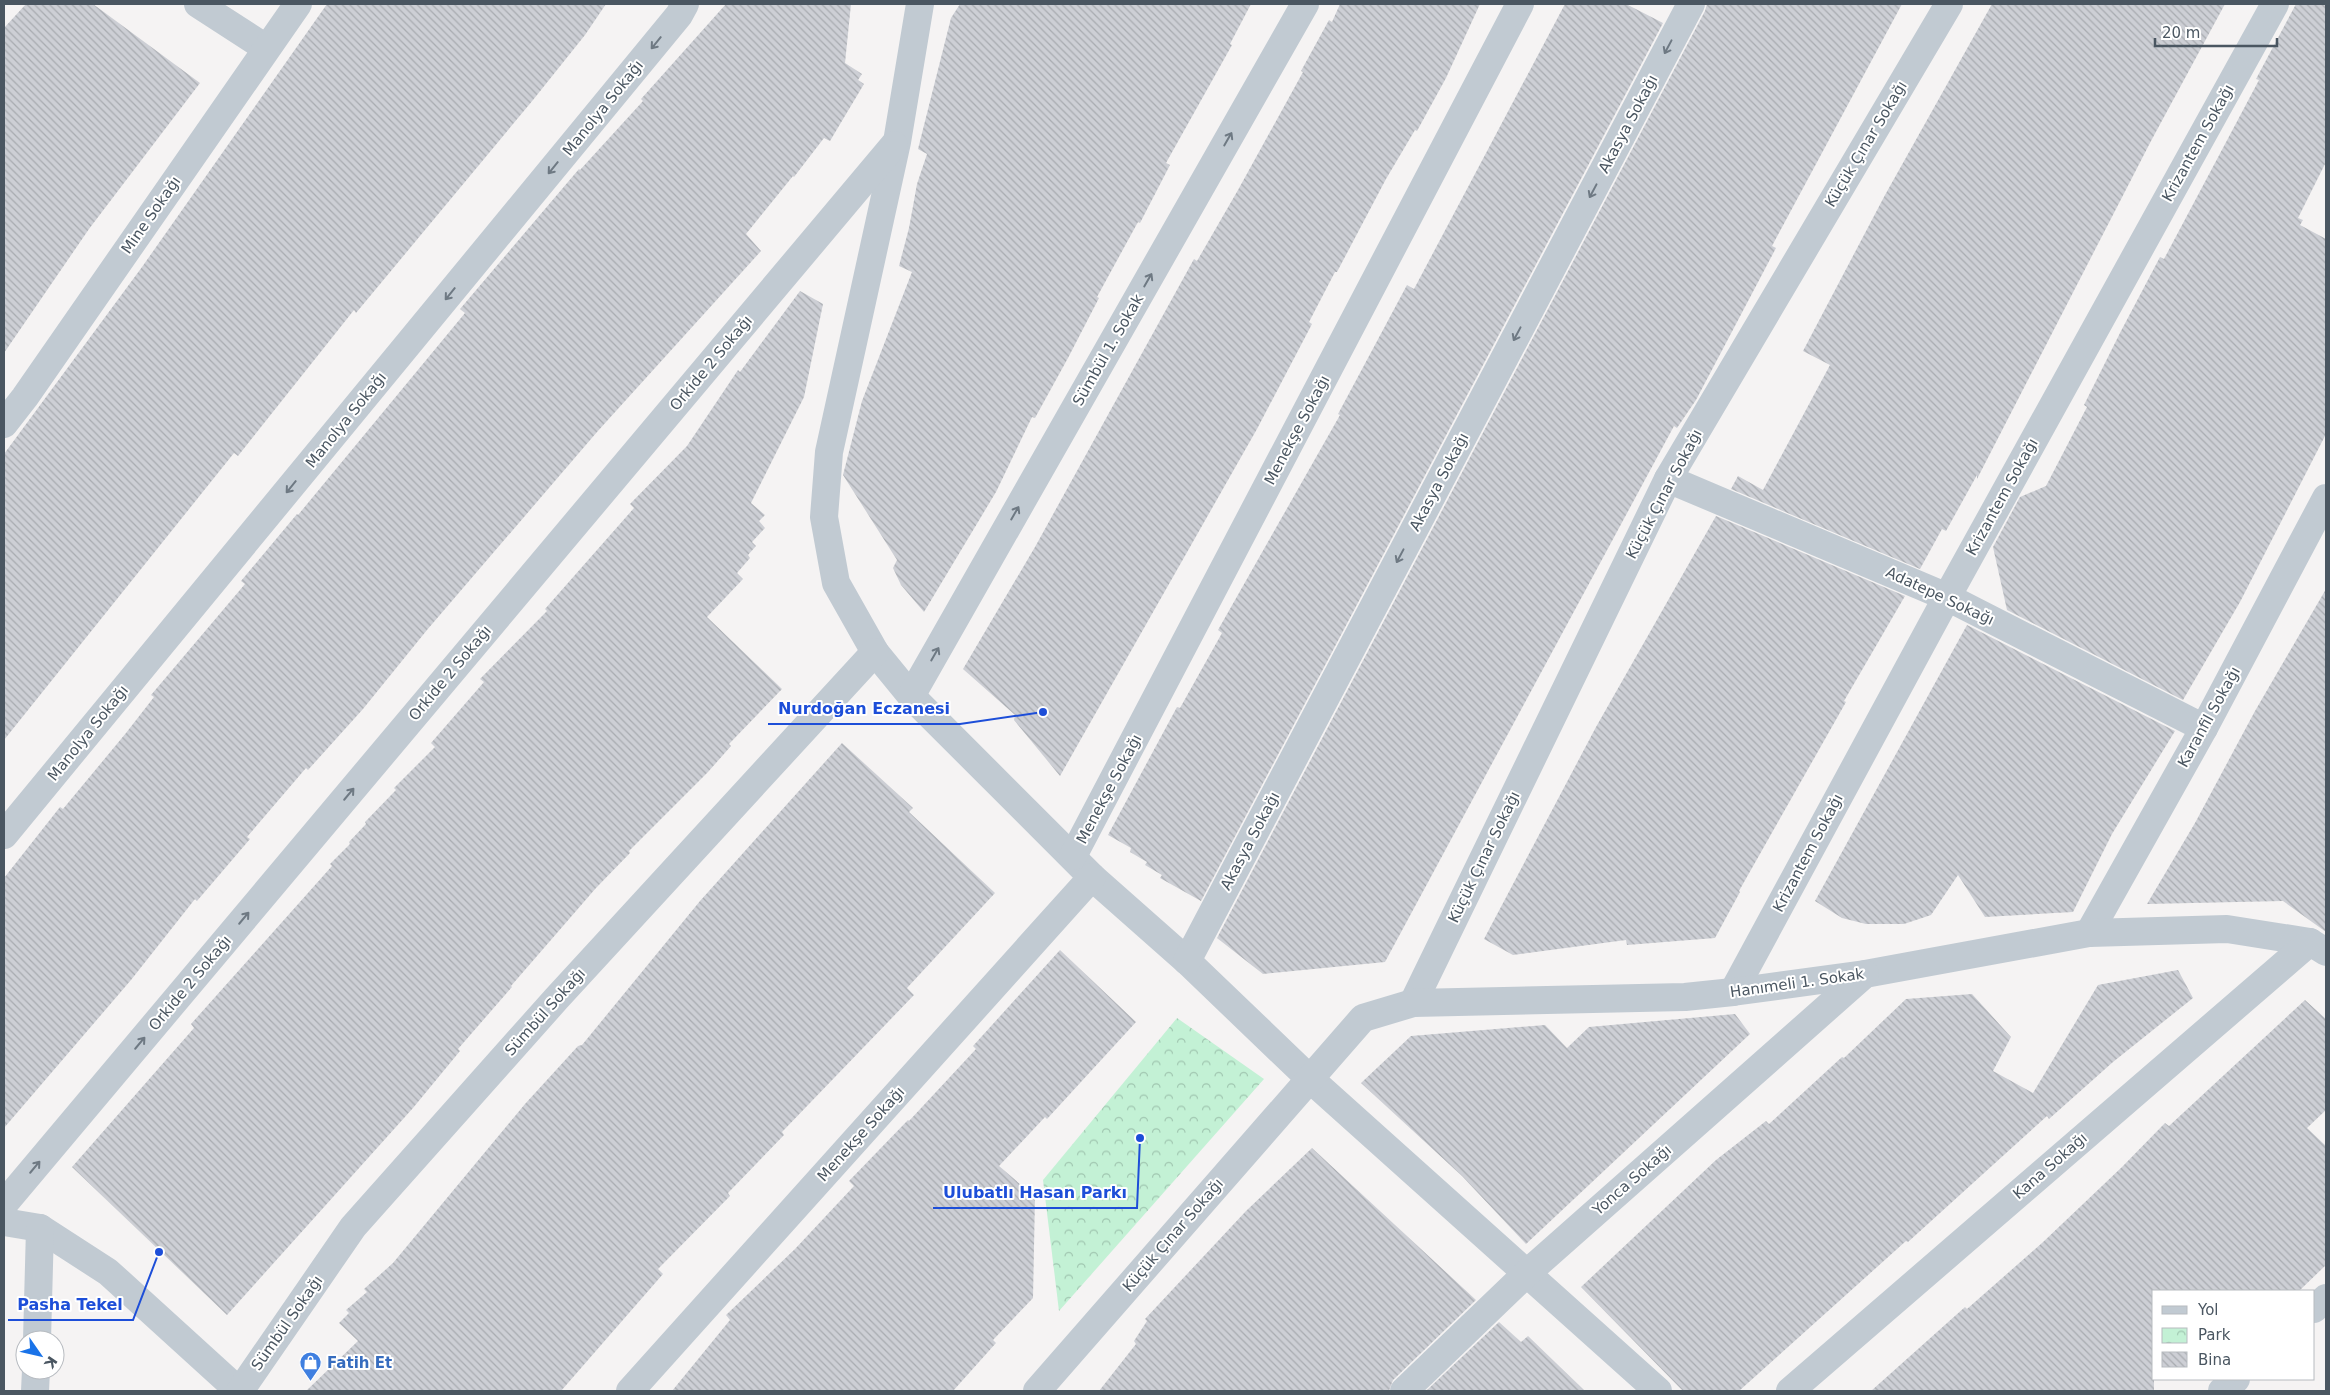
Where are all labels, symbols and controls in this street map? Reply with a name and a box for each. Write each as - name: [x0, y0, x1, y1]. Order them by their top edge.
- scale bar: [2155, 15, 2278, 47]
- text: 20 m: [2162, 24, 2200, 42]
- one-way arrow: [651, 36, 662, 49]
- one-way arrow: [1663, 39, 1672, 54]
- street label: Manolya Sokağı: [559, 57, 647, 159]
- street label: Akasya Sokağı: [1595, 72, 1661, 176]
- street label: Küçük Çınar Sokağı: [1821, 78, 1911, 210]
- street label: Krizantem Sokağı: [2158, 81, 2238, 205]
- one-way arrow: [1223, 131, 1233, 146]
- one-way arrow: [548, 162, 559, 175]
- street label: Mine Sokağı: [118, 173, 184, 257]
- one-way arrow: [1587, 183, 1597, 197]
- one-way arrow: [1143, 273, 1153, 288]
- one-way arrow: [444, 287, 455, 300]
- street label: Sümbül 1. Sokak: [1069, 291, 1147, 409]
- street label: Orkide 2 Sokağı: [666, 312, 756, 414]
- one-way arrow: [1512, 327, 1522, 342]
- street label: Manolya Sokağı: [302, 369, 390, 471]
- street label: Menekşe Sokağı: [1261, 372, 1333, 488]
- street label: Küçük Çınar Sokağı: [1622, 426, 1706, 562]
- street label: Akasya Sokağı: [1406, 430, 1472, 534]
- street label: Krizantem Sokağı: [1962, 435, 2042, 559]
- one-way arrow: [285, 480, 296, 493]
- one-way arrow: [1011, 506, 1021, 520]
- one-way arrow: [1395, 548, 1405, 563]
- street label: Adatepe Sokağı: [1883, 563, 1997, 629]
- street label: Orkide 2 Sokağı: [405, 622, 495, 724]
- one-way arrow: [931, 647, 941, 662]
- street label: Karanfil Sokağı: [2174, 664, 2244, 770]
- street label: Manolya Sokağı: [44, 682, 132, 784]
- callout: Nurdoğan Eczanesi: [768, 693, 960, 724]
- text: Nurdoğan Eczanesi: [778, 699, 950, 718]
- street label: Menekşe Sokağı: [1073, 731, 1145, 847]
- one-way arrow: [343, 788, 354, 801]
- street label: Küçük Çınar Sokağı: [1444, 788, 1524, 926]
- street label: Akasya Sokağı: [1217, 789, 1283, 893]
- street label: Krizantem Sokağı: [1769, 791, 1847, 915]
- one-way arrow: [239, 912, 250, 925]
- street label: Orkide 2 Sokağı: [145, 932, 235, 1034]
- street label: Sümbül Sokağı: [501, 965, 589, 1059]
- street label: Hanımeli 1. Sokak: [1729, 965, 1865, 1001]
- one-way arrow: [134, 1036, 145, 1049]
- street label: Menekşe Sokağı: [814, 1083, 908, 1185]
- street label: Kana Sokağı: [2009, 1129, 2091, 1203]
- street label: Yonca Sokağı: [1588, 1141, 1675, 1220]
- one-way arrow: [29, 1161, 40, 1174]
- street label: Küçük Çınar Sokağı: [1119, 1175, 1227, 1295]
- callout: Ulubatlı Hasan Parkı: [933, 1177, 1137, 1208]
- text: Ulubatlı Hasan Parkı: [943, 1183, 1127, 1202]
- street label: Sümbül Sokağı: [248, 1272, 326, 1374]
- callout: Pasha Tekel: [8, 1289, 133, 1320]
- legend: [2152, 1290, 2315, 1380]
- text: Pasha Tekel: [17, 1295, 123, 1314]
- text: Yol: [2197, 1301, 2219, 1319]
- text: Park: [2198, 1326, 2231, 1344]
- north arrow: [15, 1330, 65, 1380]
- shop icon: Fatih Et: [299, 1351, 323, 1382]
- text: Bina: [2198, 1351, 2231, 1369]
- text: K: [40, 1353, 60, 1372]
- place label: Fatih Et: [327, 1354, 392, 1372]

